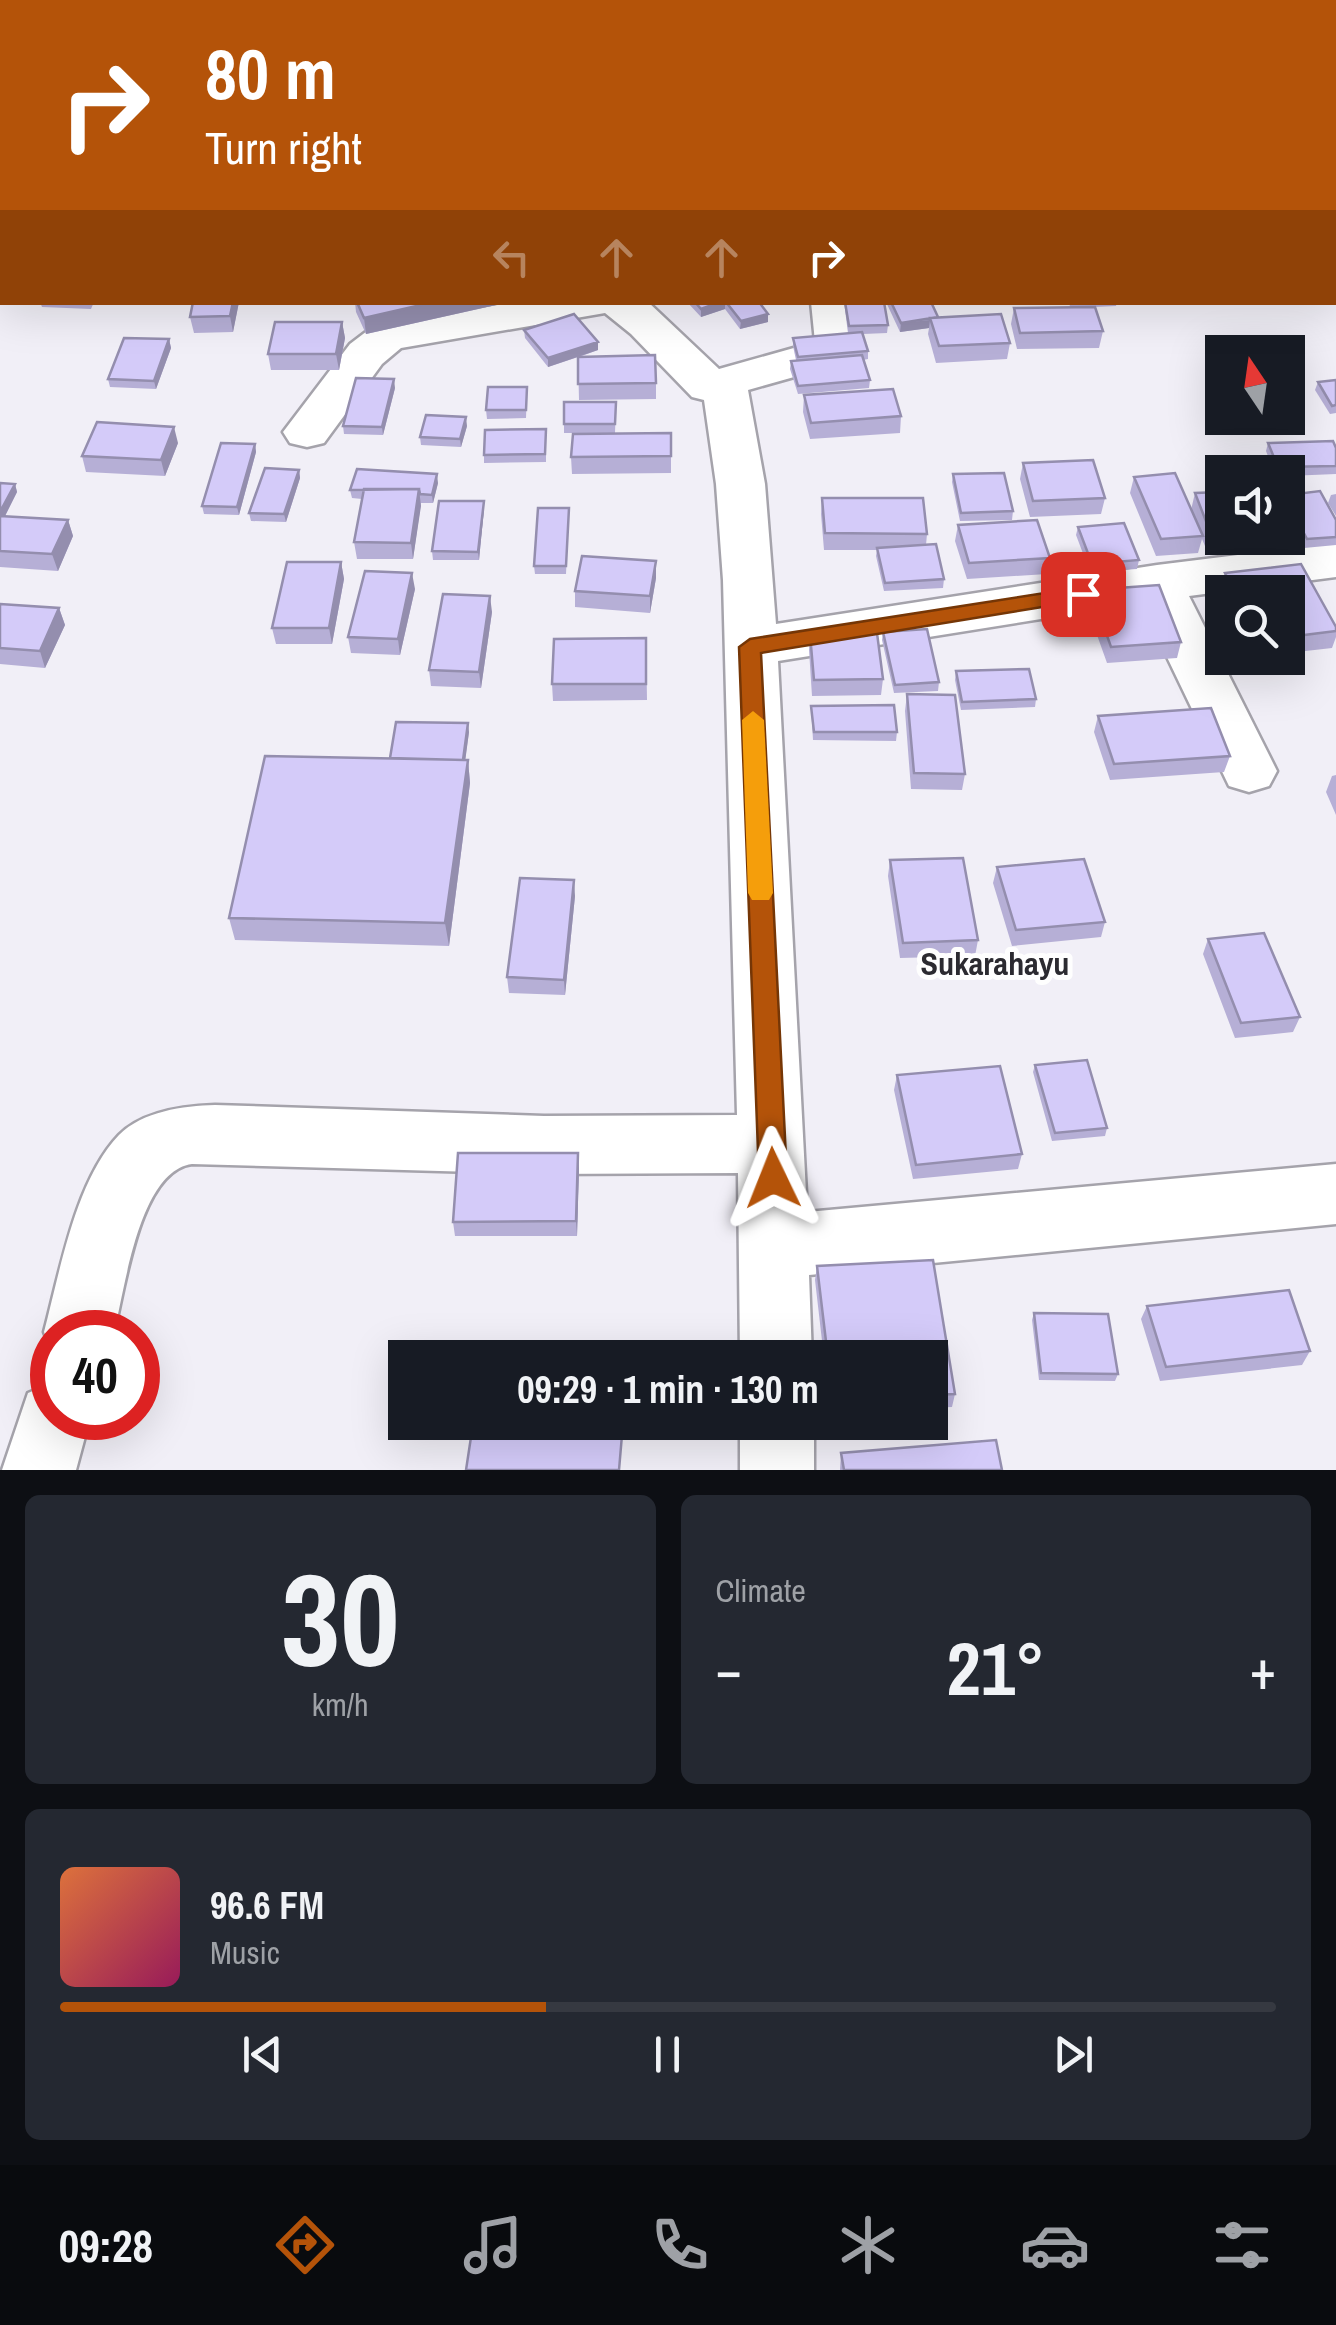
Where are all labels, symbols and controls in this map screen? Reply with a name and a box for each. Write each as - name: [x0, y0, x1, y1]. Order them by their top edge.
- text: 80 m: [205, 27, 336, 121]
- icon: right: [40, 40, 170, 170]
- text: Turn right: [205, 117, 362, 178]
- icon: left: [484, 230, 539, 285]
- icon: ahead: [589, 230, 644, 285]
- icon: ahead: [694, 230, 749, 285]
- icon: right: [799, 230, 854, 285]
- north arrow: [1205, 335, 1305, 435]
- map controls: [1205, 335, 1305, 675]
- button: sound: [1205, 455, 1305, 555]
- pin: [1041, 552, 1126, 637]
- icon: arrive: [1056, 567, 1111, 622]
- button: search: [1205, 575, 1305, 675]
- district label: Sukarahayu: [921, 942, 1069, 985]
- position arrow: [721, 1126, 825, 1230]
- speed limit sign: 40: [30, 1310, 160, 1440]
- text: 09:29 · 1 min · 130 m: [517, 1364, 819, 1415]
- text: 30: [281, 1530, 400, 1706]
- text: Climate: [716, 1569, 806, 1612]
- text: 21°: [947, 1617, 1045, 1718]
- text: −: [716, 1632, 742, 1706]
- text: +: [1250, 1632, 1276, 1706]
- text: km/h: [312, 1683, 369, 1726]
- text: 96.6 FM: [210, 1880, 324, 1931]
- text: Music: [210, 1931, 280, 1974]
- icon: previous: [235, 2027, 290, 2082]
- icon: pause: [640, 2027, 695, 2082]
- icon: next: [1046, 2027, 1101, 2082]
- icon: directions: [270, 2210, 340, 2280]
- icon: music: [458, 2210, 528, 2280]
- icon: phone: [645, 2210, 715, 2280]
- icon: climate: [833, 2210, 903, 2280]
- icon: car: [1020, 2210, 1090, 2280]
- icon: filters: [1207, 2210, 1277, 2280]
- text: 09:28: [59, 2215, 153, 2276]

